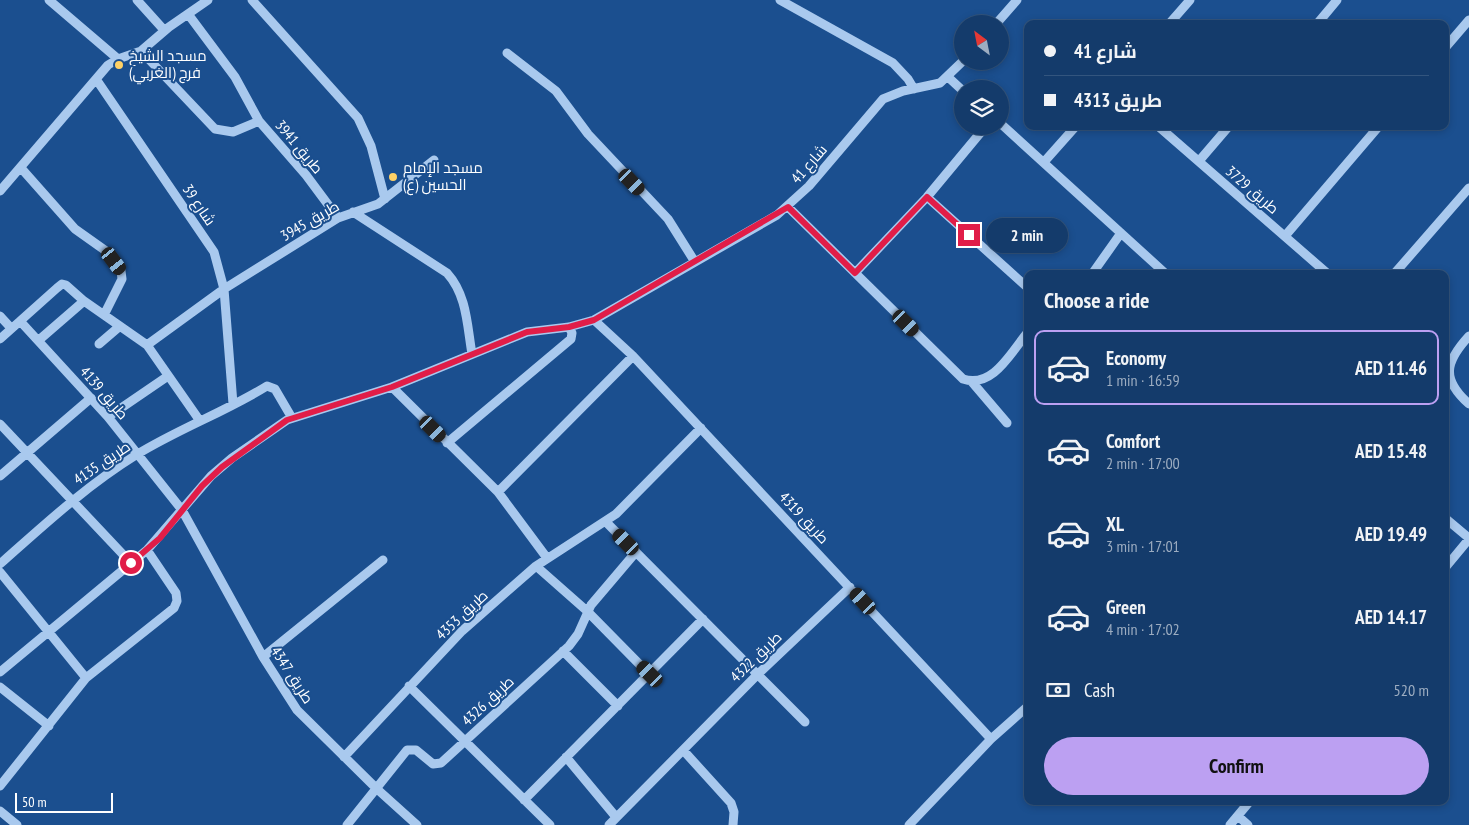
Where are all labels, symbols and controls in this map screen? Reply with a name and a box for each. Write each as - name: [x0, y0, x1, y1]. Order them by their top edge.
- north arrow: [954, 15, 1009, 70]
- map controls: [954, 15, 1009, 135]
- text: شارع 41: [1074, 39, 1137, 63]
- place label: مسجد الشيخ فرج (الغربي): [129, 46, 207, 85]
- marker: مسجد الشيخ فرج (الغربي): [113, 59, 125, 71]
- button: layers: [954, 80, 1009, 135]
- text: طريق 4313: [1074, 88, 1162, 112]
- street label: طريق 3941: [271, 116, 327, 178]
- street label: شارع 41: [786, 140, 832, 188]
- place label: مسجد الإمام الحسين (ع): [403, 158, 483, 196]
- street label: طريق 3729: [1221, 161, 1283, 219]
- car: [616, 166, 647, 198]
- marker: مسجد الإمام الحسين (ع): [387, 171, 399, 183]
- street label: شارع 39: [177, 180, 220, 230]
- street label: طريق 3945: [277, 196, 343, 246]
- callout: 2 min: [986, 218, 1069, 252]
- route end: [958, 224, 980, 246]
- text: 2 min: [1011, 225, 1043, 245]
- car: [98, 245, 129, 277]
- text: Choose a ride: [1044, 286, 1149, 314]
- car: [890, 307, 921, 339]
- icon: car: [1046, 345, 1091, 390]
- text: Economy: [1106, 346, 1166, 370]
- text: AED 11.46: [1355, 356, 1427, 380]
- street label: طريق 4139: [75, 362, 133, 424]
- text: 1 min · 16:59: [1106, 370, 1180, 390]
- car: [417, 413, 448, 445]
- icon: car: [1046, 428, 1091, 473]
- text: Comfort: [1106, 429, 1160, 453]
- street label: طريق 4135: [70, 437, 134, 489]
- text: AED 15.48: [1355, 439, 1427, 463]
- text: 2 min · 17:00: [1106, 453, 1180, 473]
- street label: طريق 4319: [775, 488, 833, 548]
- icon: car: [1046, 511, 1091, 556]
- text: XL: [1106, 512, 1124, 536]
- text: AED 19.49: [1355, 522, 1427, 546]
- car: [610, 526, 641, 558]
- text: 3 min · 17:01: [1106, 536, 1180, 556]
- route start: [120, 552, 142, 574]
- car: [847, 585, 878, 617]
- street label: طريق 4353: [432, 586, 492, 644]
- icon: car: [1046, 594, 1091, 639]
- text: Green: [1106, 595, 1146, 619]
- text: AED 14.17: [1355, 605, 1427, 629]
- text: 4 min · 17:02: [1106, 619, 1180, 639]
- street label: طريق 4322: [726, 627, 786, 687]
- street label: طريق 4347: [266, 643, 318, 707]
- car: [634, 658, 665, 690]
- street label: طريق 4326: [458, 672, 518, 730]
- icon: cash: [1044, 676, 1072, 704]
- text: Cash: [1084, 678, 1115, 702]
- text: 520 m: [1394, 680, 1429, 700]
- button: Confirm: [1044, 737, 1429, 795]
- scale bar: [15, 790, 112, 813]
- text: 50 m: [22, 793, 47, 811]

